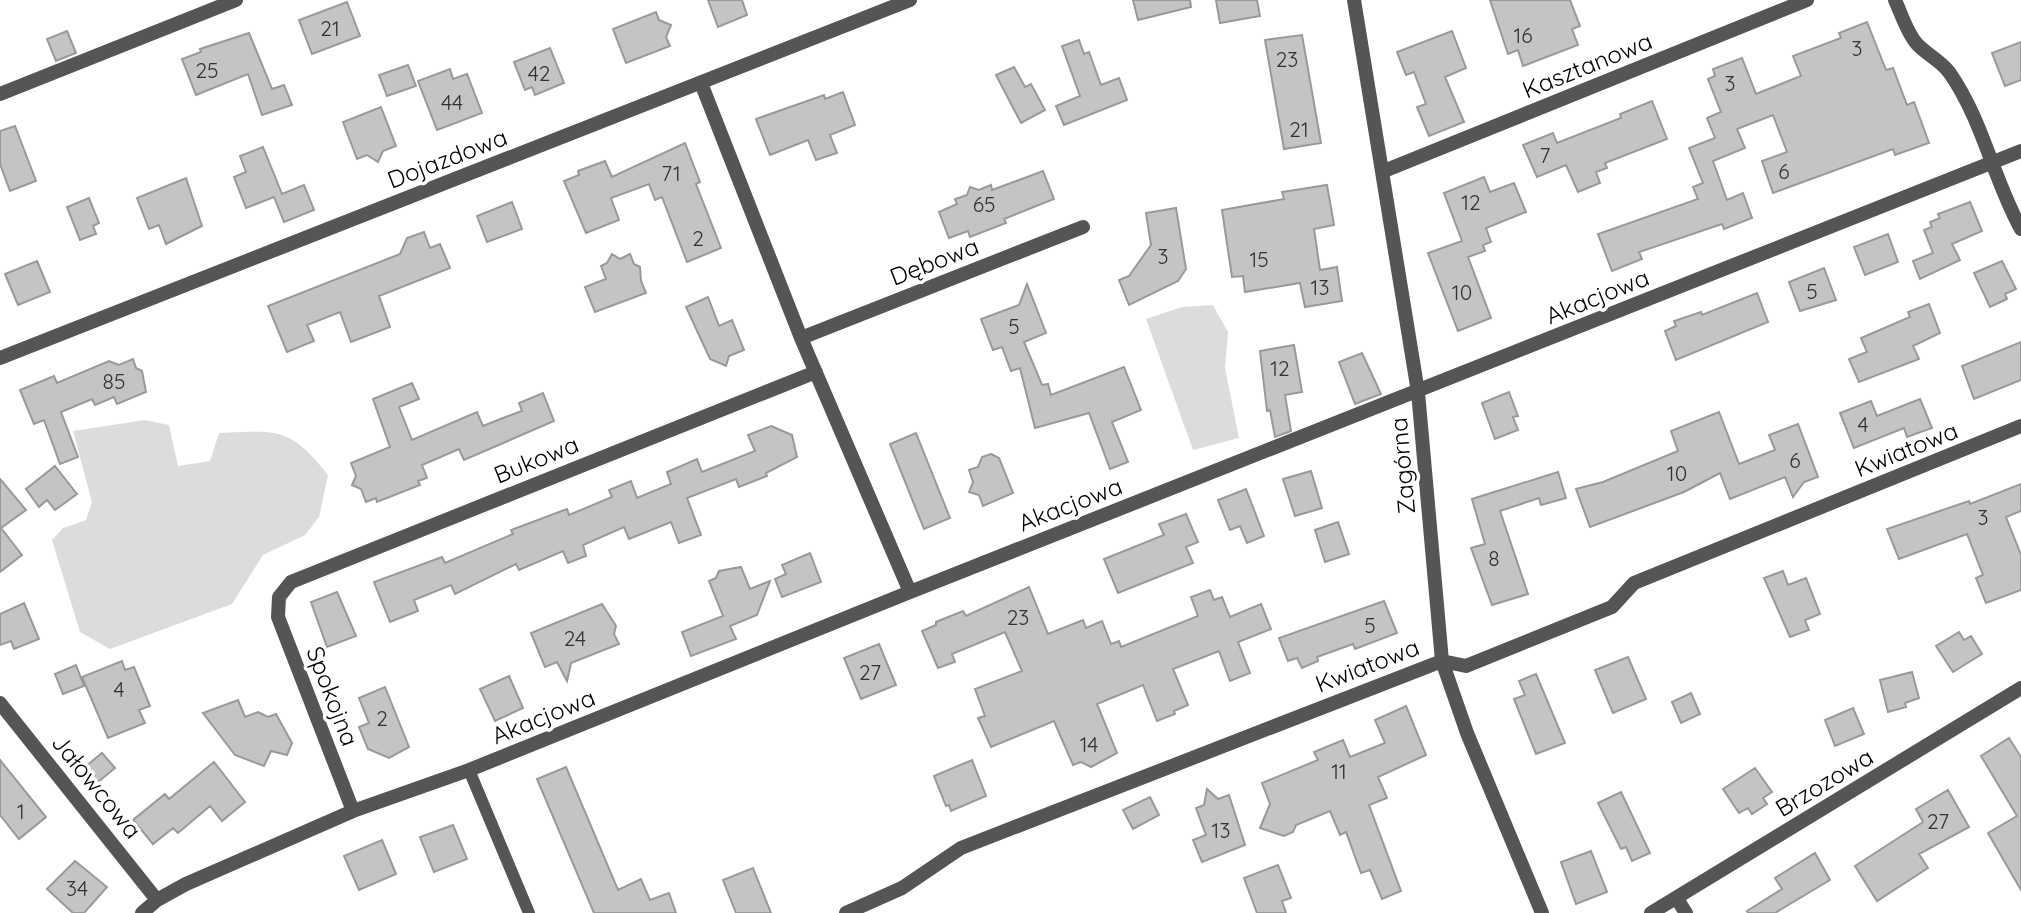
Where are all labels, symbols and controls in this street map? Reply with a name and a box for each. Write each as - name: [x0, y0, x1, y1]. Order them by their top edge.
- house number: 21: [320, 15, 340, 41]
- house number: 16: [1513, 22, 1533, 48]
- street label: Kasztanowa: [1518, 25, 1656, 105]
- house number: 3: [1851, 35, 1863, 61]
- house number: 23: [1276, 46, 1298, 72]
- house number: 25: [195, 57, 219, 83]
- house number: 42: [528, 60, 550, 86]
- house number: 3: [1724, 70, 1736, 96]
- house number: 44: [441, 89, 463, 115]
- house number: 21: [1289, 116, 1309, 142]
- street label: Dojazdowa: [383, 121, 511, 195]
- house number: 7: [1540, 142, 1551, 168]
- house number: 6: [1778, 158, 1790, 184]
- house number: 71: [661, 160, 681, 186]
- house number: 12: [1461, 189, 1481, 215]
- house number: 65: [973, 191, 995, 217]
- house number: 2: [692, 225, 704, 251]
- street label: Dębowa: [885, 230, 983, 292]
- house number: 3: [1157, 243, 1169, 269]
- house number: 15: [1249, 246, 1269, 272]
- street label: Akacjowa: [1541, 262, 1653, 330]
- house number: 13: [1311, 274, 1329, 300]
- house number: 5: [1806, 278, 1818, 304]
- house number: 10: [1452, 279, 1472, 305]
- house number: 5: [1008, 313, 1020, 339]
- house number: 12: [1270, 355, 1290, 381]
- house number: 85: [103, 368, 125, 394]
- house number: 4: [1857, 411, 1869, 437]
- street label: Kwiatowa: [1850, 415, 1962, 483]
- street label: Zagórna: [1383, 416, 1421, 516]
- street label: Bukowa: [489, 428, 583, 490]
- house number: 6: [1789, 447, 1801, 473]
- house number: 10: [1667, 460, 1687, 486]
- street label: Akacjowa: [1014, 470, 1126, 538]
- house number: 3: [1977, 504, 1989, 530]
- house number: 8: [1488, 545, 1500, 571]
- house number: 23: [1007, 604, 1029, 630]
- house number: 5: [1364, 612, 1376, 638]
- house number: 24: [564, 625, 586, 651]
- street label: Kwiatowa: [1311, 632, 1423, 698]
- street label: Spokojna: [300, 642, 366, 750]
- house number: 27: [859, 659, 881, 685]
- house number: 4: [113, 676, 125, 702]
- street label: Akacjowa: [487, 682, 599, 750]
- house number: 2: [376, 705, 388, 731]
- street label: Jałowcowa: [46, 728, 148, 844]
- house number: 14: [1080, 731, 1098, 757]
- street label: Brzozowa: [1770, 741, 1878, 823]
- house number: 11: [1331, 758, 1347, 784]
- house number: 1: [17, 798, 25, 824]
- house number: 27: [1927, 808, 1949, 834]
- house number: 13: [1212, 817, 1230, 843]
- house number: 34: [66, 875, 88, 901]

